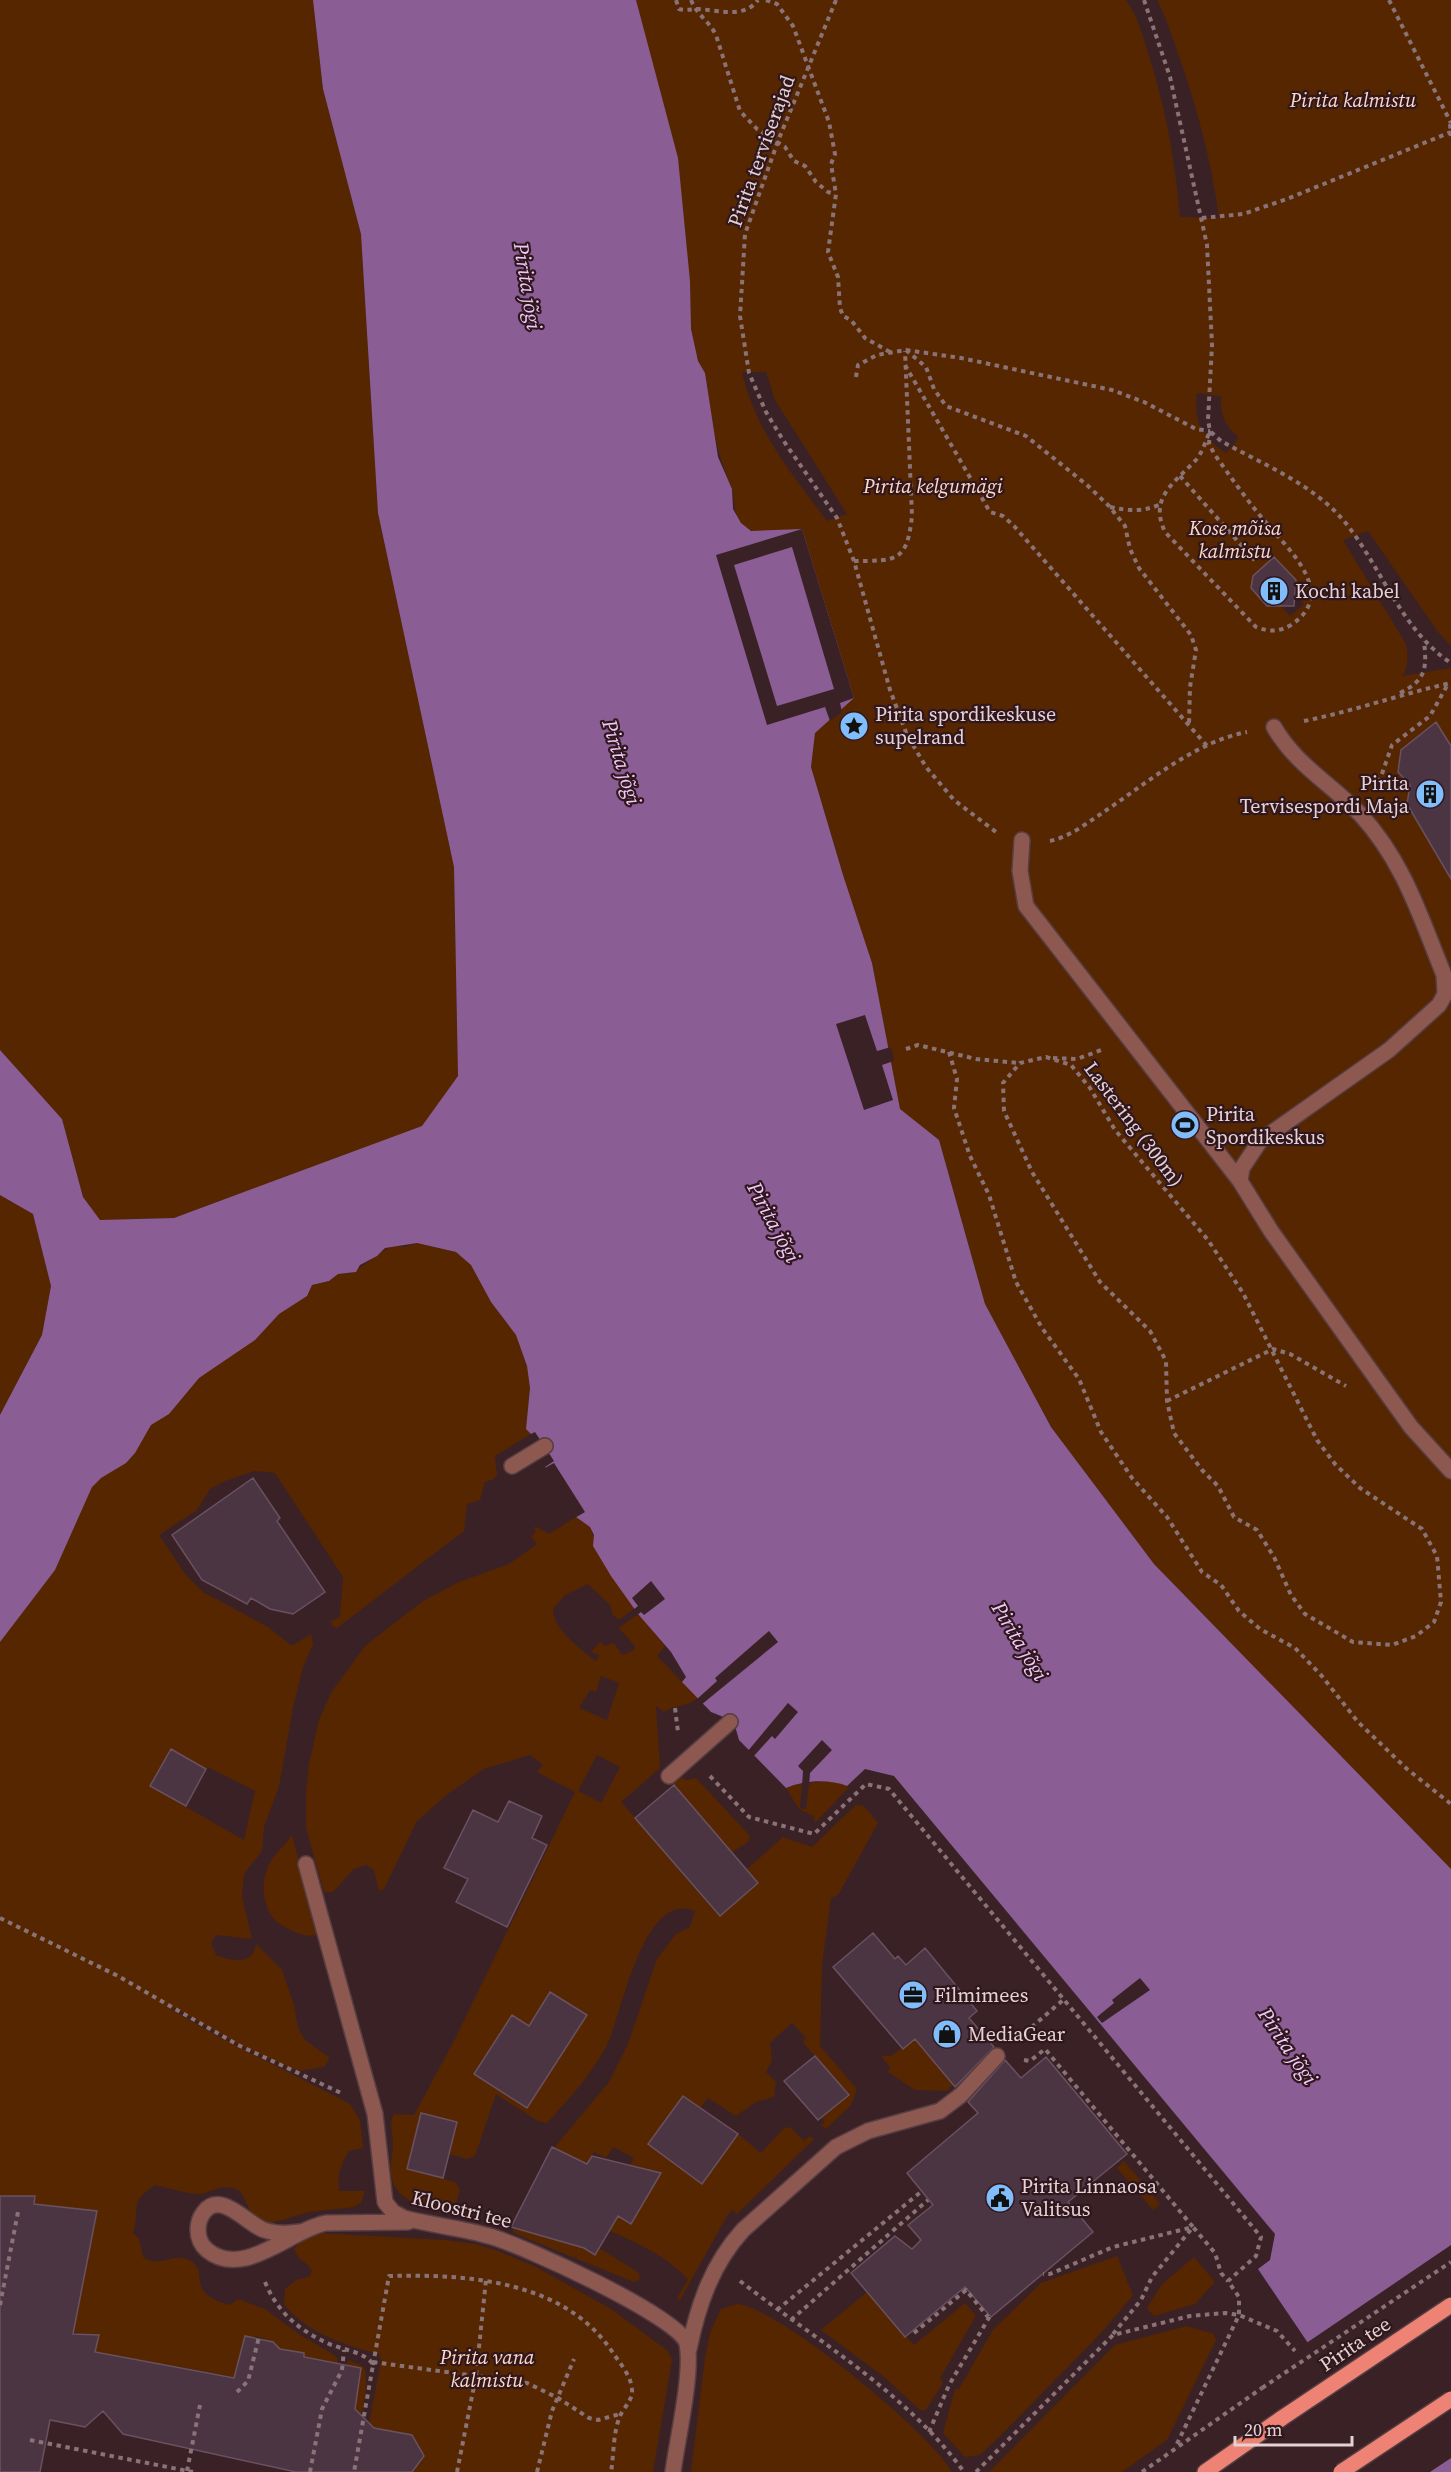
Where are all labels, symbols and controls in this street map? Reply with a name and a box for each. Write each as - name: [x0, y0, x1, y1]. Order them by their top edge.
- street label: Pirita terviserajad: [721, 71, 802, 231]
- park label: Pirita kalmistu: [1289, 86, 1417, 114]
- water label: Pirita jõgi: [507, 239, 549, 332]
- park label: Pirita kelgumägi: [862, 472, 1003, 500]
- park label: Kose mõisa kalmistu: [1188, 514, 1282, 565]
- building icon: Kochi kabel: [1258, 575, 1290, 607]
- place label: Kochi kabel: [1295, 577, 1400, 605]
- place label: Pirita spordikeskuse supelrand: [875, 700, 1056, 751]
- place icon: Pirita spordikeskuse supelrand: [838, 710, 870, 742]
- water label: Pirita jõgi: [595, 715, 649, 809]
- place label: Pirita Tervisespordi Maja: [1240, 769, 1410, 820]
- building icon: Pirita Tervisespordi Maja: [1414, 778, 1446, 810]
- street label: Lastering (300m): [1078, 1056, 1190, 1192]
- place label: Pirita Spordikeskus: [1206, 1100, 1325, 1151]
- sports icon: Pirita Spordikeskus: [1169, 1109, 1201, 1141]
- water label: Pirita jõgi: [740, 1175, 808, 1268]
- water label: Pirita jõgi: [984, 1595, 1055, 1687]
- office icon: Filmimees: [897, 1979, 929, 2011]
- place label: Filmimees: [934, 1981, 1028, 2009]
- water label: Pirita jõgi: [1251, 2001, 1325, 2091]
- shop icon: MediaGear: [931, 2018, 963, 2050]
- place label: MediaGear: [968, 2020, 1066, 2048]
- place label: Pirita Linnaosa Valitsus: [1021, 2172, 1158, 2223]
- public building icon: Pirita Linnaosa Valitsus: [984, 2182, 1016, 2214]
- street label: Kloostri tee: [409, 2183, 515, 2235]
- street label: Pirita tee: [1314, 2310, 1396, 2378]
- park label: Pirita vana kalmistu: [439, 2343, 535, 2394]
- scale bar: [1235, 2409, 1352, 2447]
- text: 20 m: [1244, 2417, 1282, 2442]

